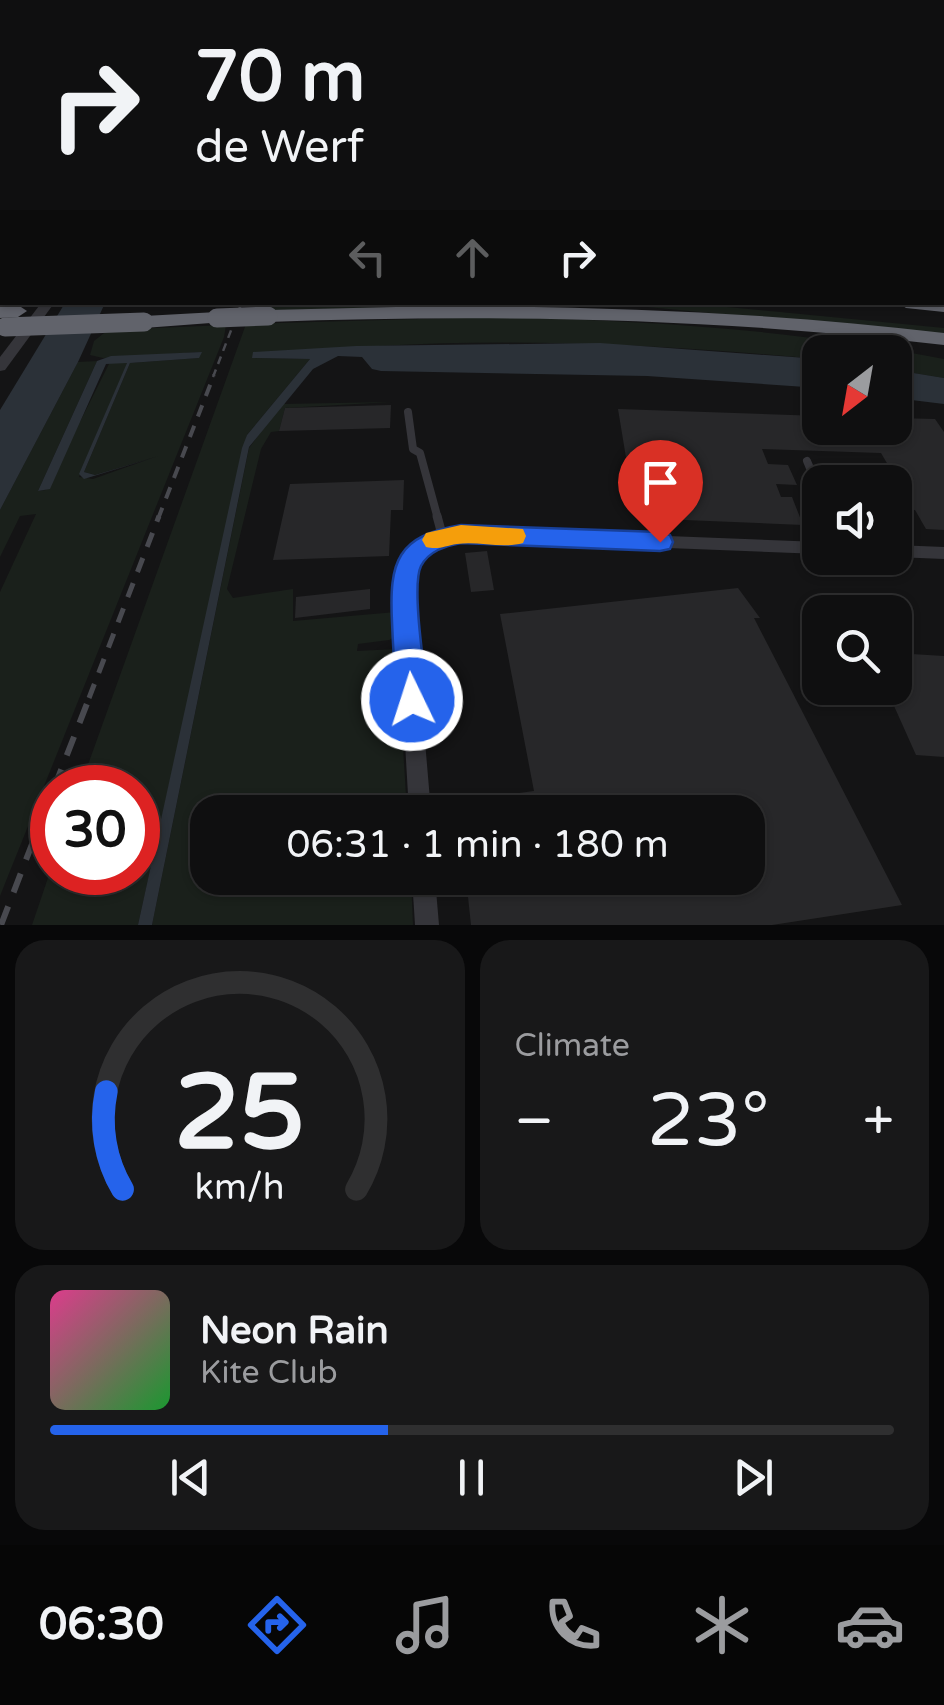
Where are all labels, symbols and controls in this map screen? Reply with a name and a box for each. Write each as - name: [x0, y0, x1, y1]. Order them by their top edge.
- text: 70 m: [195, 36, 365, 120]
- icon: right: [30, 40, 160, 170]
- text: de Werf: [195, 121, 364, 175]
- icon: left: [340, 230, 395, 285]
- icon: ahead: [445, 230, 500, 285]
- icon: right: [550, 230, 605, 285]
- north arrow: [802, 335, 912, 445]
- map controls: [802, 335, 912, 705]
- pin: [618, 440, 703, 543]
- icon: arrive: [633, 455, 688, 510]
- button: sound: [802, 465, 912, 575]
- button: search: [802, 595, 912, 705]
- position arrow: [360, 648, 464, 752]
- speed limit sign: 30: [30, 765, 160, 895]
- text: 06:31 · 1 min · 180 m: [286, 822, 669, 868]
- text: Climate: [515, 1027, 630, 1065]
- text: 25: [174, 1052, 305, 1177]
- text: 23°: [647, 1076, 770, 1166]
- text: −: [515, 1089, 554, 1155]
- text: +: [863, 1089, 894, 1155]
- text: km/h: [195, 1166, 285, 1209]
- text: Neon Rain: [200, 1308, 389, 1354]
- text: Kite Club: [200, 1354, 338, 1392]
- icon: previous: [163, 1450, 218, 1505]
- icon: pause: [444, 1450, 499, 1505]
- icon: next: [726, 1450, 781, 1505]
- icon: directions: [242, 1590, 312, 1660]
- icon: music: [390, 1590, 460, 1660]
- icon: phone: [538, 1590, 608, 1660]
- icon: climate: [687, 1590, 757, 1660]
- icon: car: [835, 1590, 905, 1660]
- text: 06:30: [39, 1598, 164, 1652]

